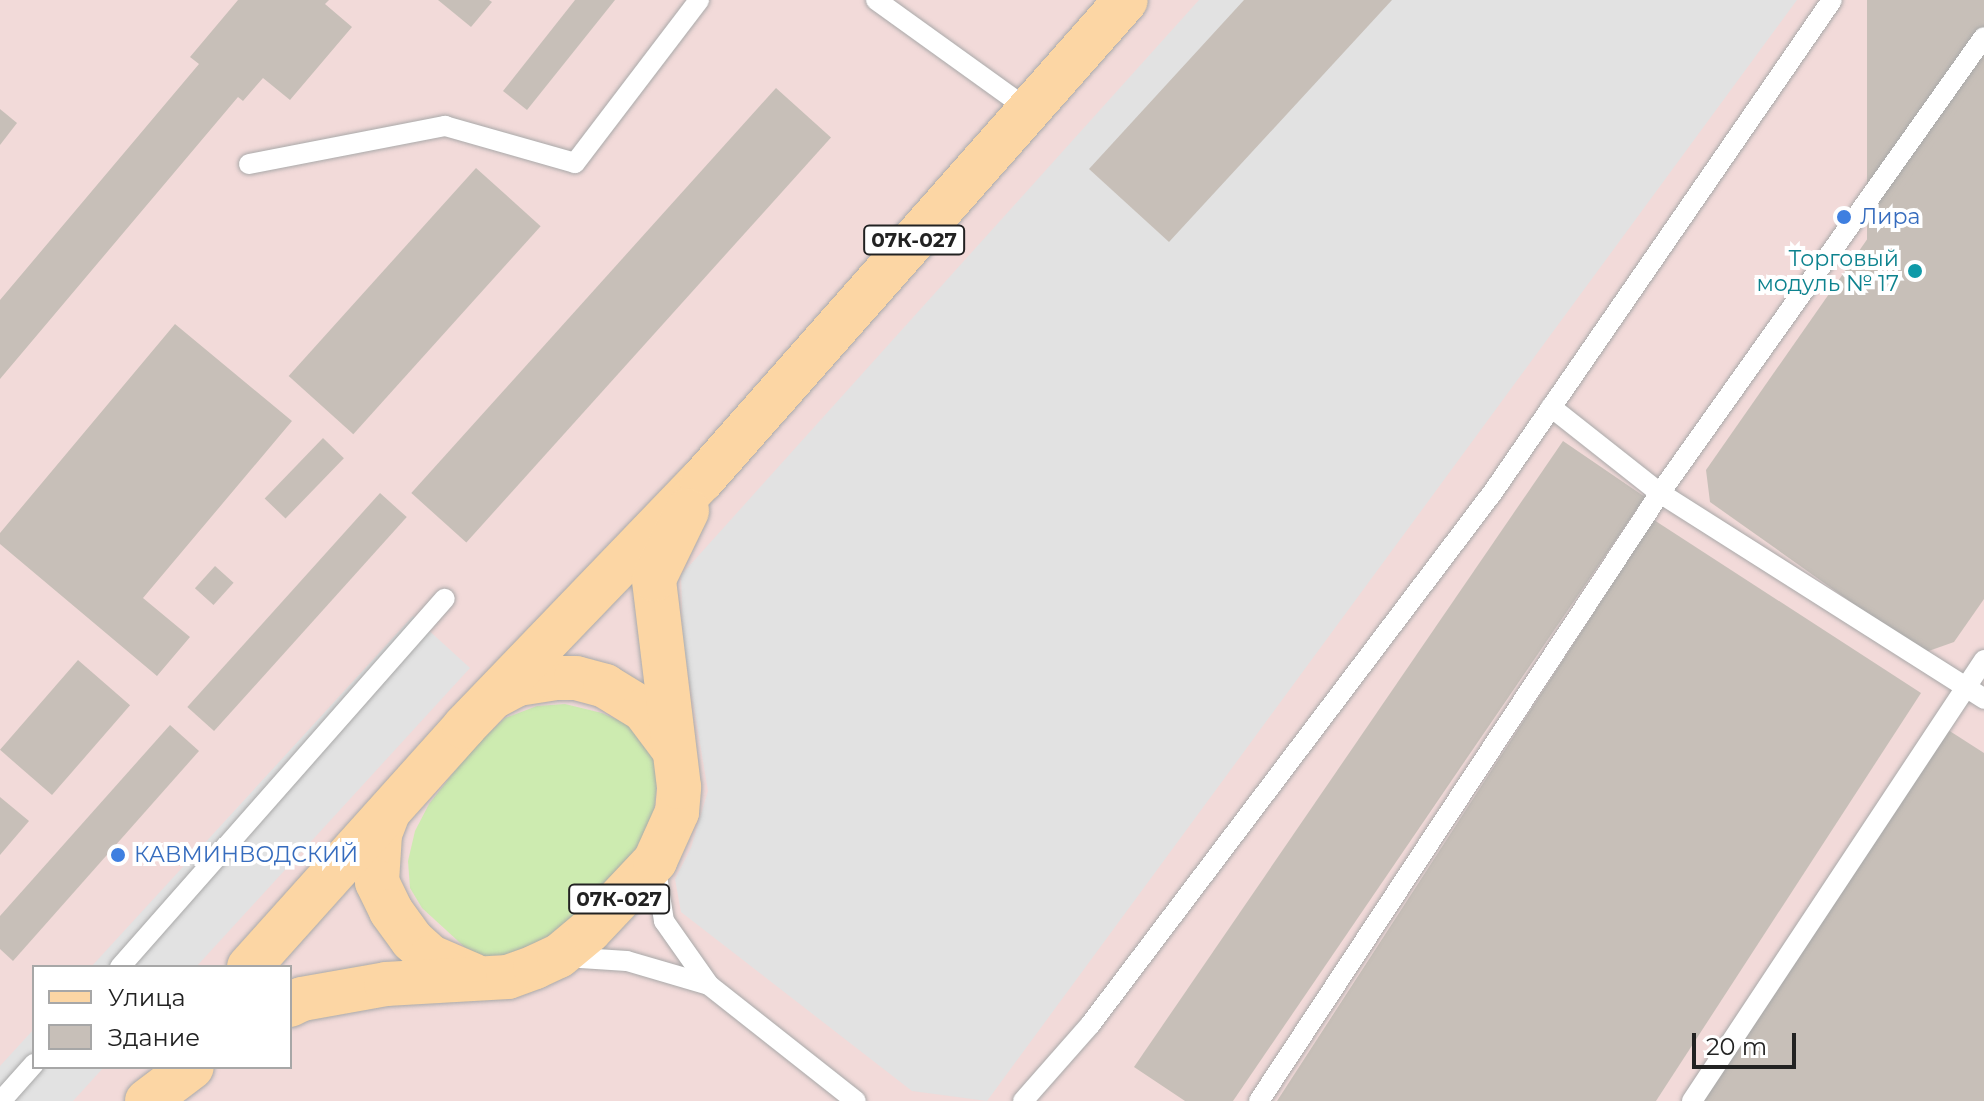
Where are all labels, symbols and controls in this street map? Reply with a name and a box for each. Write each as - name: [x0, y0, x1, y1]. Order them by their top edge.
- place label: Лира: [1860, 204, 1920, 230]
- marker: Лира: [1835, 208, 1853, 226]
- road number: 07К-027: [862, 224, 966, 256]
- place label: Торговый модуль № 17: [1756, 245, 1899, 296]
- marker: Торговый модуль № 17: [1906, 262, 1924, 280]
- place label: КАВМИНВОДСКИЙ: [134, 842, 358, 868]
- marker: КАВМИНВОДСКИЙ: [109, 846, 127, 864]
- road number: 07К-027: [567, 883, 671, 915]
- legend: [32, 965, 292, 1069]
- text: Улица: [108, 983, 186, 1012]
- scale bar: [1696, 1017, 1800, 1067]
- text: Здание: [108, 1023, 200, 1052]
- text: 20 m: [1706, 1032, 1767, 1061]

